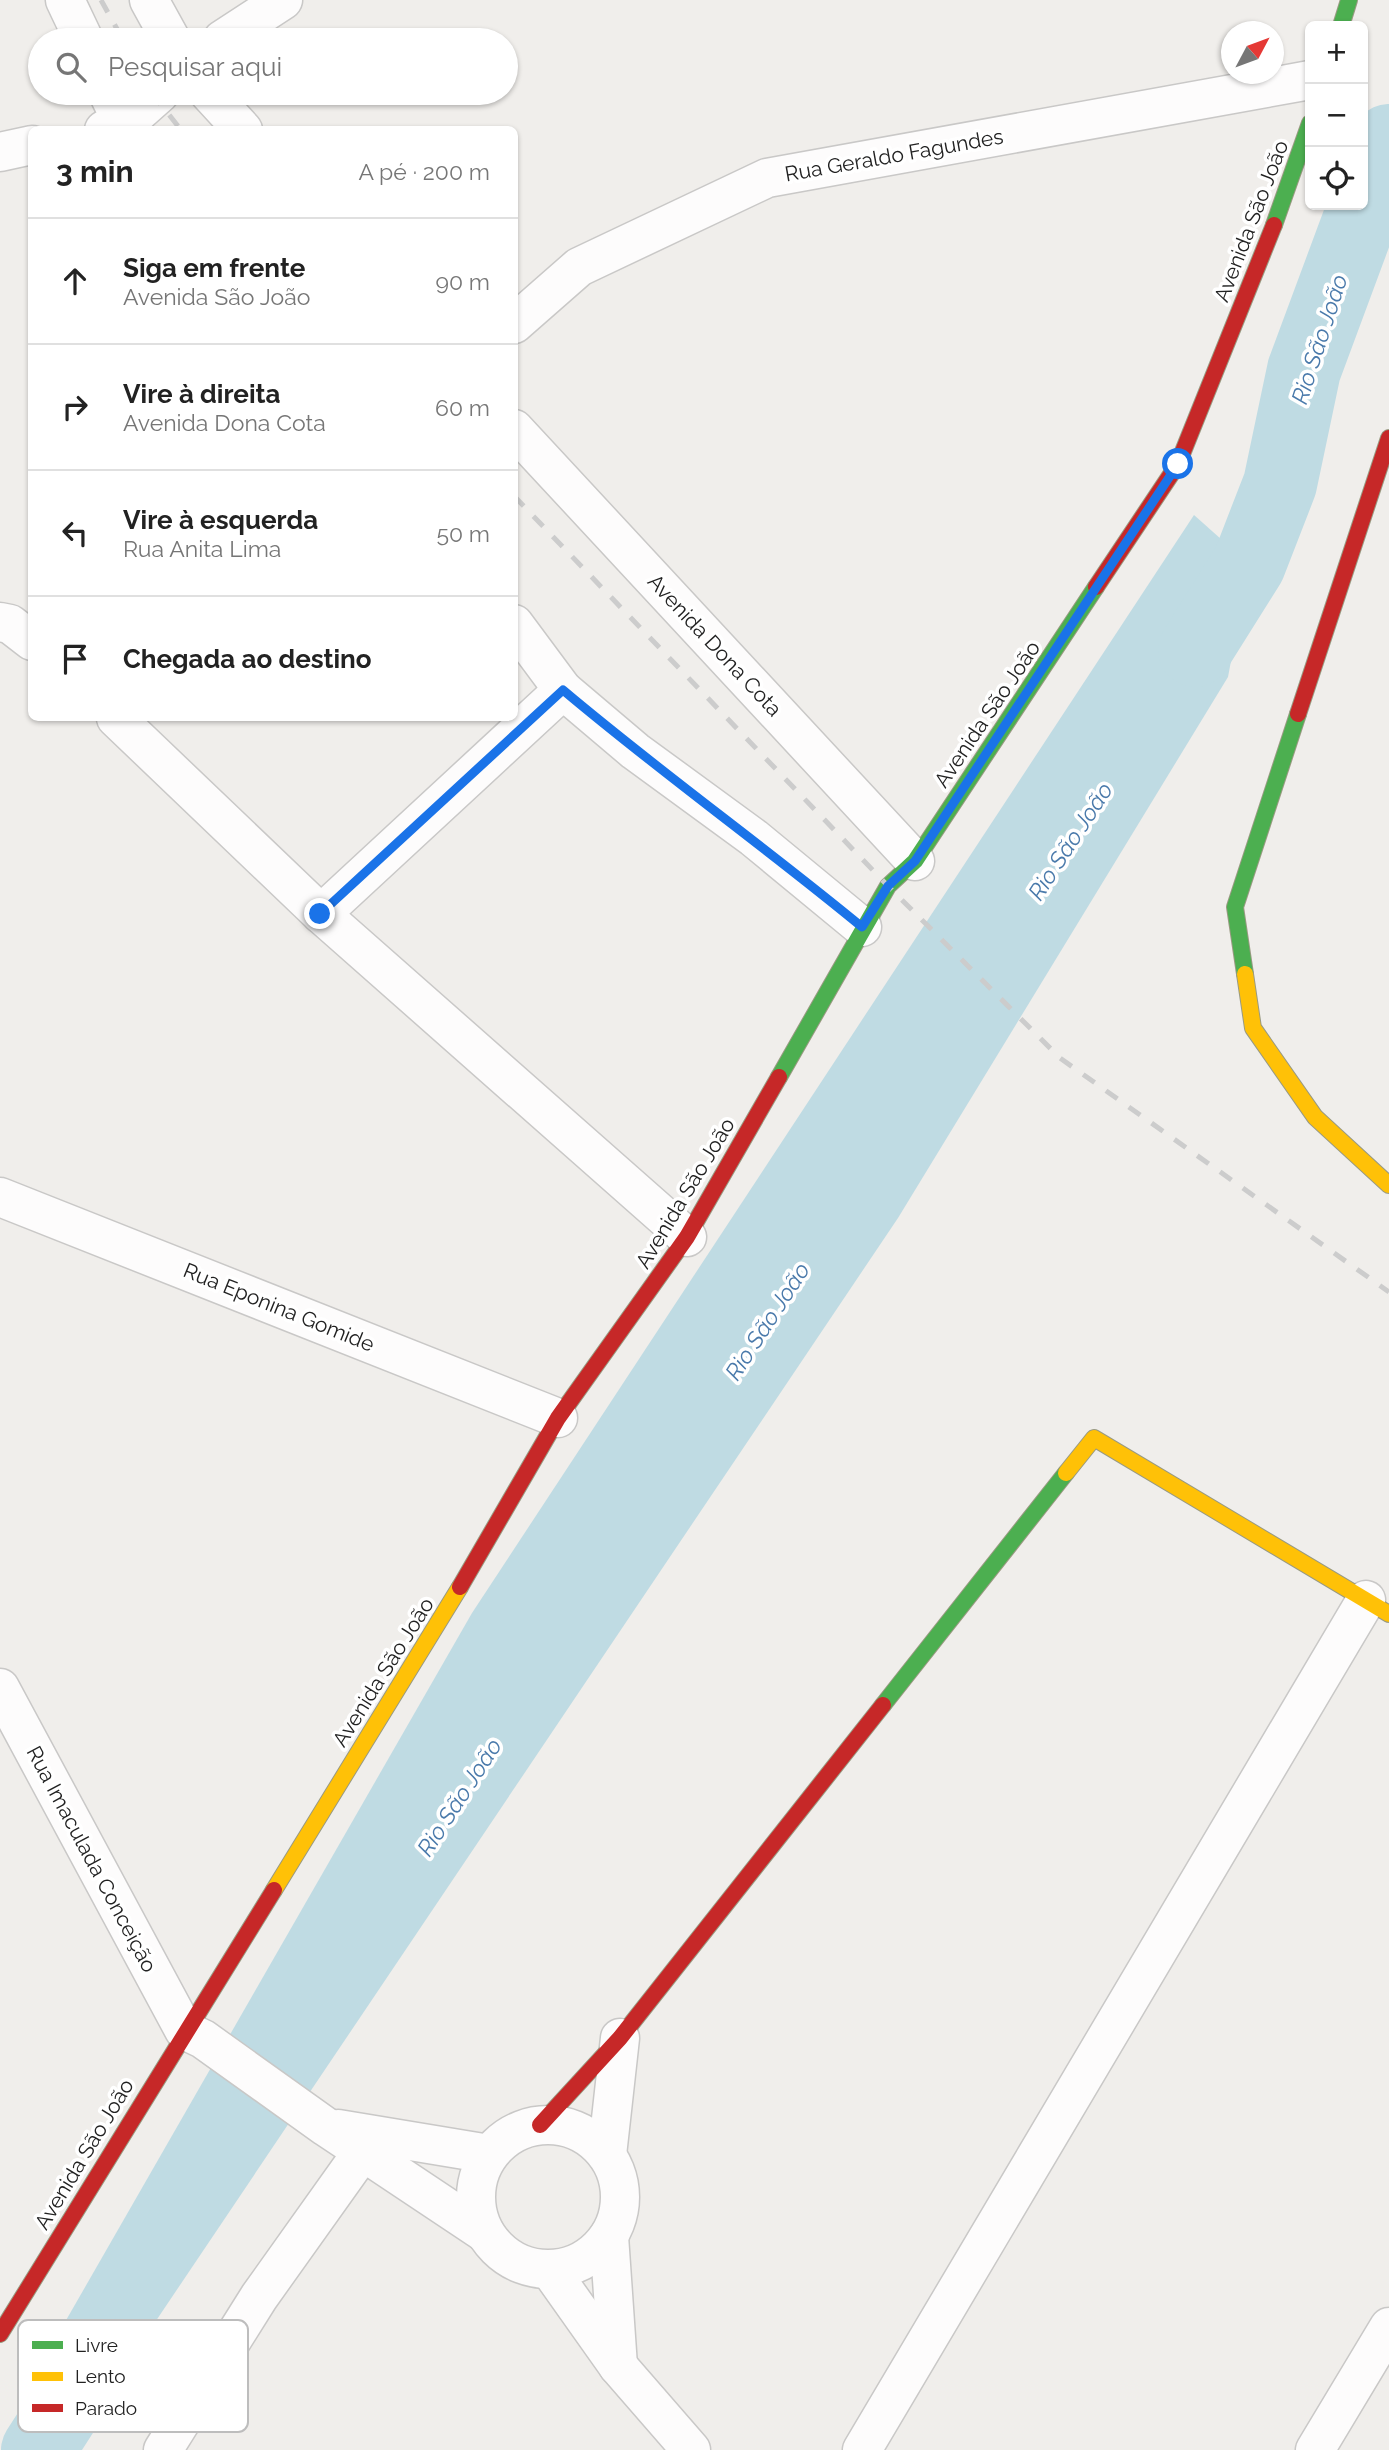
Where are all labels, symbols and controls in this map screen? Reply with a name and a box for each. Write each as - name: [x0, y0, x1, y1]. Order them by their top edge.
- north arrow: [1221, 21, 1284, 84]
- map controls: [1305, 21, 1368, 210]
- button: +: [1305, 21, 1368, 84]
- search box: [28, 28, 518, 105]
- icon: search: [52, 48, 90, 86]
- text: Pesquisar aqui: [108, 52, 282, 82]
- button: −: [1305, 84, 1368, 147]
- street label: Rua Geraldo Fagundes: [783, 123, 1005, 187]
- street label: Avenida São João: [1209, 137, 1293, 305]
- button: locate: [1305, 147, 1368, 210]
- text: 3 min: [56, 154, 134, 189]
- text: A pé · 200 m: [358, 158, 490, 185]
- text: Siga em frente: [123, 253, 305, 283]
- icon: ahead: [56, 262, 94, 300]
- text: 90 m: [435, 268, 490, 295]
- water label: Rio São João: [1285, 271, 1353, 407]
- text: Avenida São João: [123, 283, 310, 310]
- text: Vire à direita: [123, 379, 280, 409]
- icon: right: [56, 388, 94, 426]
- text: 60 m: [435, 394, 490, 421]
- text: Avenida Dona Cota: [123, 409, 326, 436]
- route start: [1162, 448, 1193, 479]
- text: Vire à esquerda: [123, 505, 318, 535]
- icon: left: [56, 514, 94, 552]
- text: 50 m: [436, 520, 490, 547]
- text: Rua Anita Lima: [123, 535, 281, 562]
- street label: Avenida Dona Cota: [643, 569, 787, 721]
- street label: Avenida São João: [929, 636, 1045, 792]
- icon: arrive: [56, 640, 94, 678]
- text: Chegada ao destino: [123, 644, 372, 674]
- water label: Rio São João: [1022, 777, 1118, 905]
- route end: [304, 898, 335, 929]
- street label: Avenida São João: [630, 1113, 740, 1273]
- street label: Rua Eponina Gomide: [180, 1257, 378, 1357]
- water label: Rio São João: [719, 1257, 815, 1385]
- street label: Avenida São João: [327, 1593, 439, 1751]
- water label: Rio São João: [411, 1733, 507, 1861]
- street label: Rua Imaculada Conceição: [22, 1742, 162, 1976]
- street label: Avenida São João: [29, 2074, 139, 2234]
- legend: [18, 2320, 248, 2432]
- text: Livre: [75, 2334, 118, 2356]
- text: Lento: [75, 2365, 126, 2387]
- text: Parado: [75, 2397, 137, 2419]

